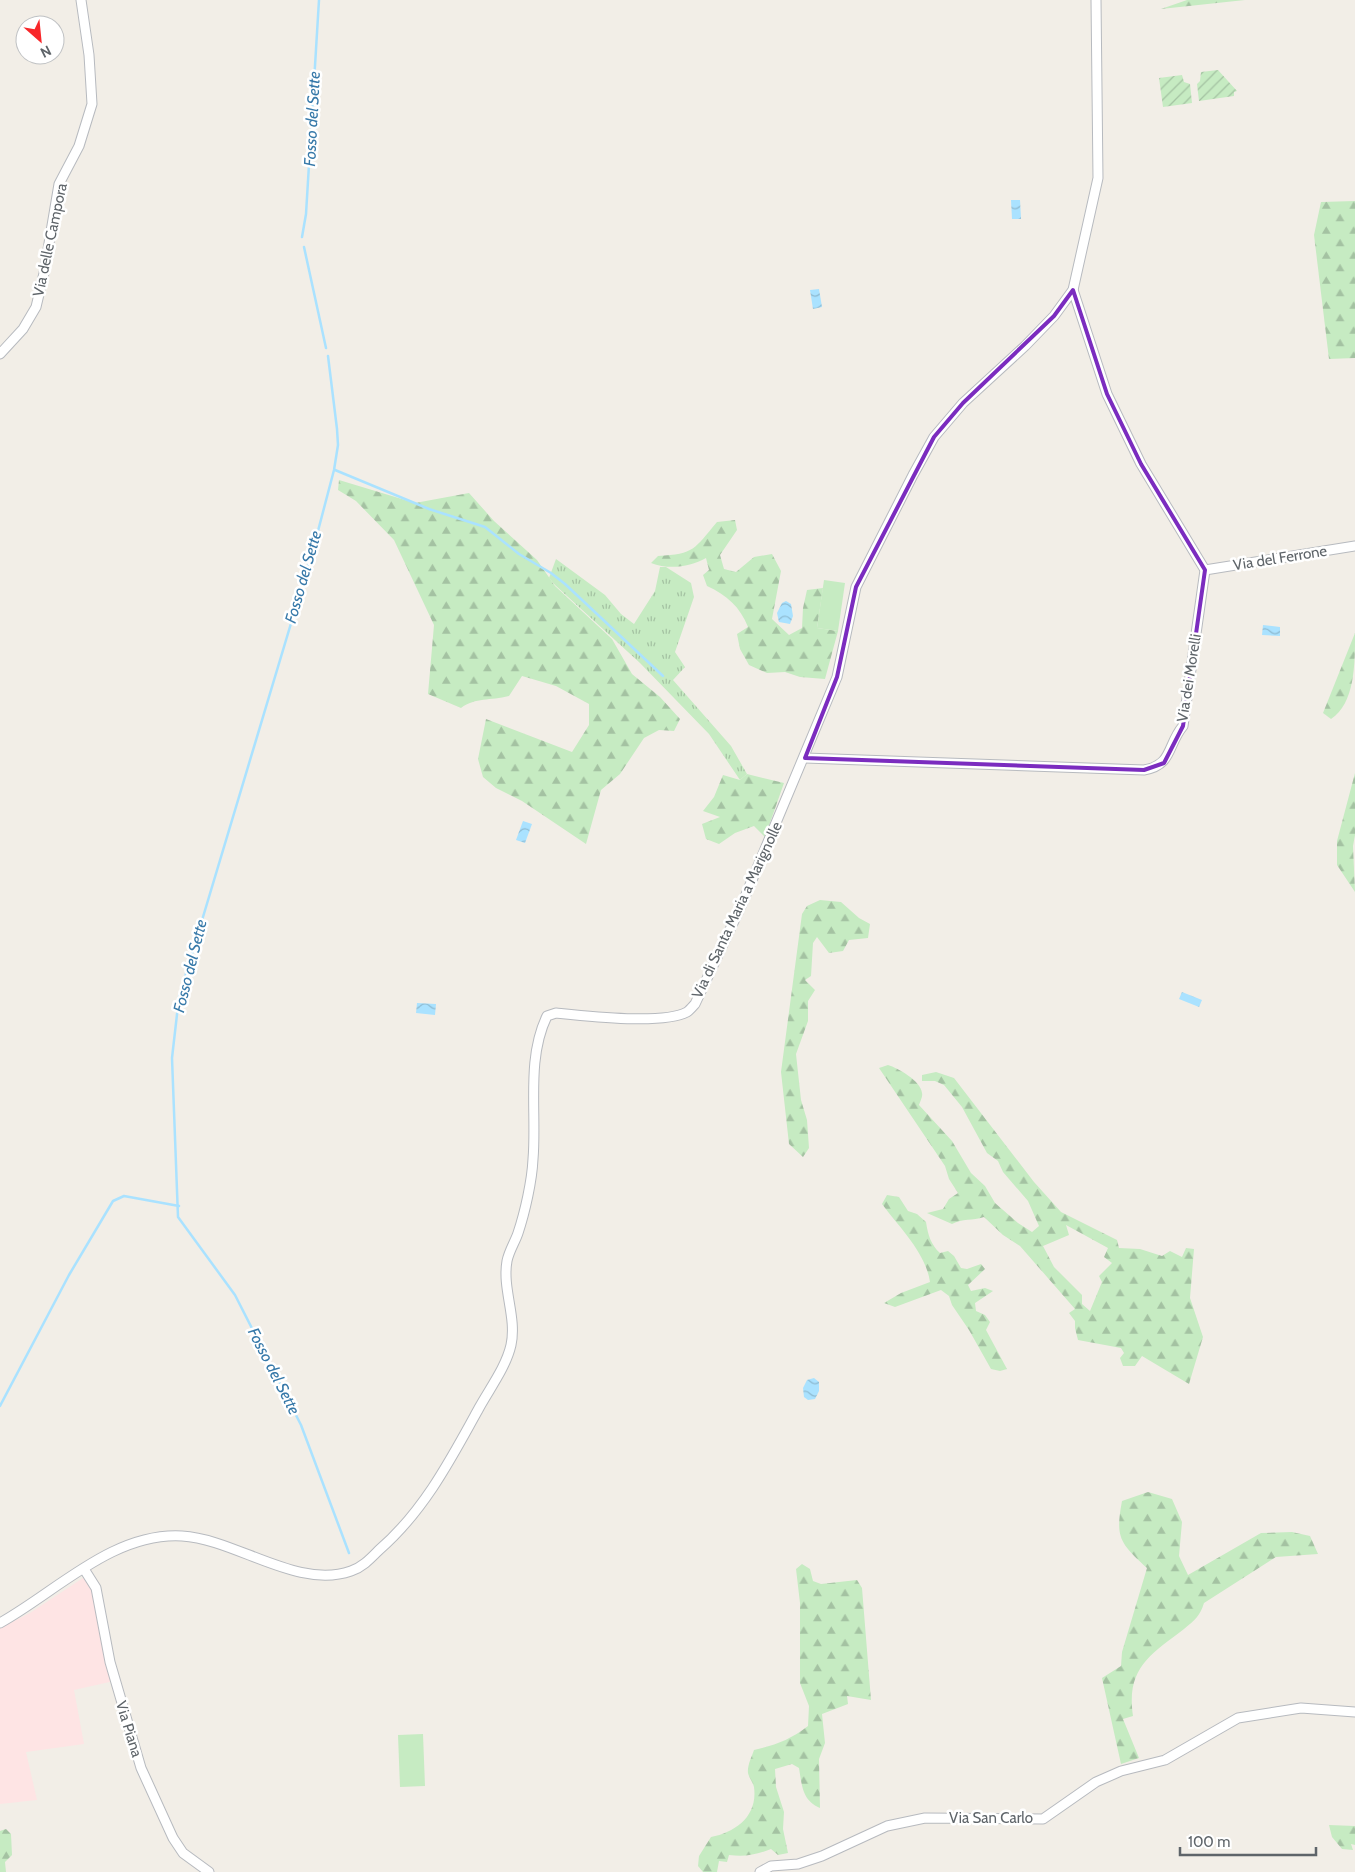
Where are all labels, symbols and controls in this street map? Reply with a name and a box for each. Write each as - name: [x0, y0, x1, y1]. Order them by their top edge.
- north arrow: [15, 15, 65, 65]
- text: N: [37, 41, 54, 62]
- water label: Fosso del Sette: [300, 71, 324, 167]
- street label: Via delle Campora: [29, 181, 71, 298]
- water label: Fosso del Sette: [281, 529, 325, 625]
- street label: Via del Ferrone: [1232, 542, 1329, 574]
- street label: Via dei Morelli: [1173, 633, 1205, 723]
- street label: Via di Santa Maria a Marignolle: [688, 819, 786, 1001]
- water label: Fosso del Sette: [169, 918, 211, 1014]
- water label: Fosso del Sette: [244, 1324, 304, 1418]
- street label: Via Piana: [112, 1699, 146, 1760]
- street label: Via San Carlo: [949, 1809, 1033, 1827]
- scale bar: [1180, 1824, 1316, 1856]
- text: 100 m: [1188, 1833, 1230, 1851]

